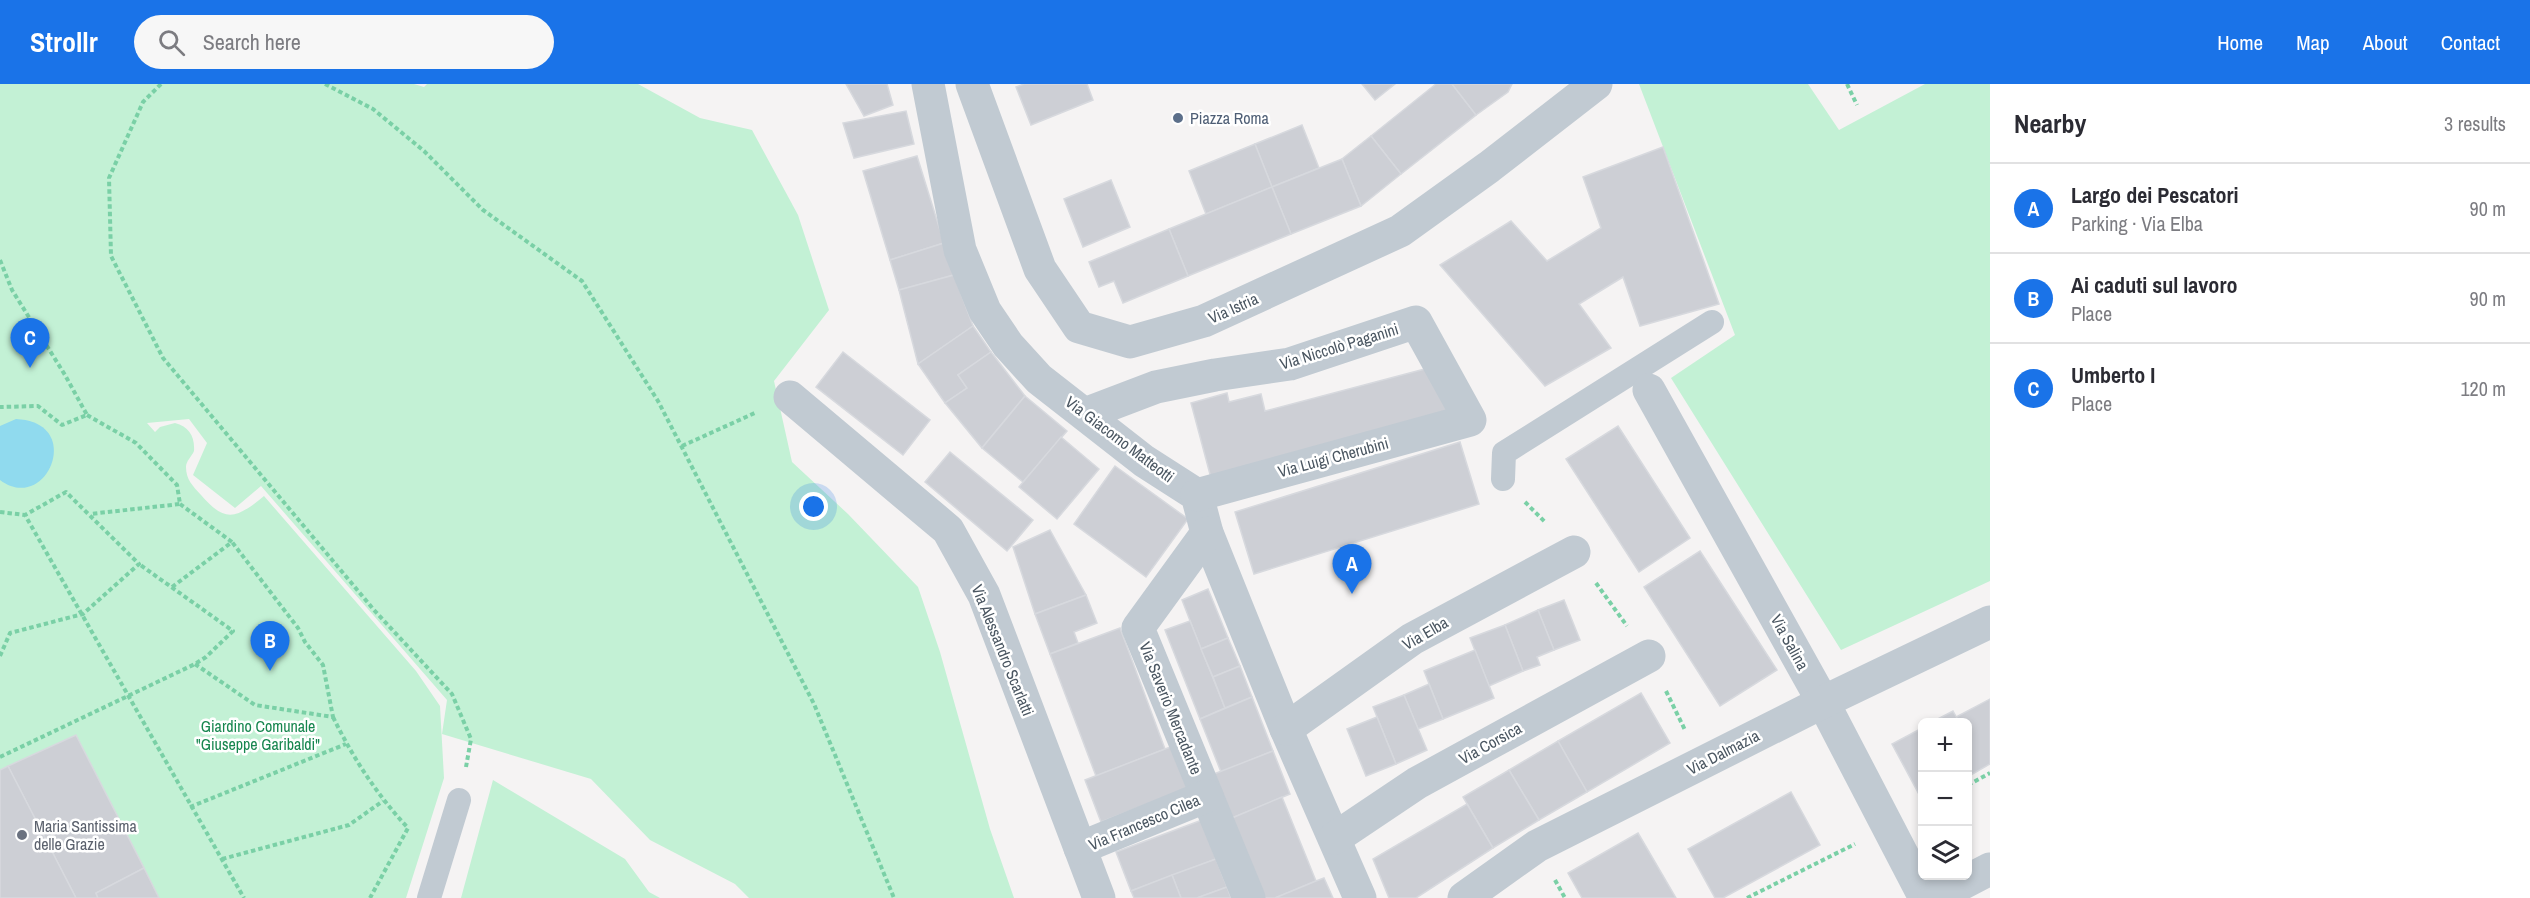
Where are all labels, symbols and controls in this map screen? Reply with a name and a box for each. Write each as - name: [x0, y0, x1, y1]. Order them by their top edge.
- search box: [134, 15, 554, 69]
- text: Strollr: [30, 23, 98, 61]
- icon: search: [155, 26, 188, 59]
- text: Search here: [203, 27, 301, 57]
- text: Home: [2217, 28, 2263, 57]
- text: Map: [2296, 28, 2330, 57]
- text: About: [2363, 28, 2408, 57]
- text: Contact: [2441, 28, 2500, 57]
- text: Nearby: [2014, 106, 2086, 141]
- place label: Piazza Roma: [1190, 107, 1269, 129]
- text: 3 results: [2444, 110, 2506, 137]
- marker: Piazza Roma: [1171, 111, 1185, 125]
- text: Largo dei Pescatori: [2071, 180, 2238, 210]
- text: A: [2028, 195, 2039, 222]
- text: 90 m: [2470, 195, 2506, 222]
- text: Parking · Via Elba: [2071, 210, 2203, 237]
- text: Ai caduti sul lavoro: [2071, 270, 2237, 300]
- text: B: [2028, 285, 2039, 312]
- text: 90 m: [2470, 285, 2506, 312]
- street label: Via Istria: [1205, 287, 1262, 329]
- text: Place: [2071, 300, 2112, 327]
- street label: Via Niccolò Paganini: [1277, 317, 1401, 375]
- pin: C: [10, 318, 50, 368]
- text: Umberto I: [2071, 360, 2155, 390]
- text: C: [2028, 375, 2039, 402]
- text: 120 m: [2460, 375, 2506, 402]
- text: Place: [2071, 390, 2112, 417]
- street label: Via Giacomo Matteotti: [1061, 391, 1179, 487]
- street label: Via Luigi Cherubini: [1275, 432, 1391, 482]
- your location: [799, 492, 828, 521]
- pin: A: [1332, 544, 1372, 594]
- street label: Via Alessandro Scarlatti: [967, 581, 1039, 719]
- street label: Via Salina: [1766, 610, 1815, 674]
- street label: Via Elba: [1398, 611, 1452, 655]
- pin: B: [250, 622, 290, 671]
- street label: Via Saverio Mercadante: [1134, 638, 1208, 778]
- park label: Giardino Comunale "Giuseppe Garibaldi": [196, 715, 320, 755]
- street label: Via Corsica: [1455, 716, 1526, 769]
- map controls: [1918, 718, 1972, 880]
- button: +: [1918, 718, 1972, 772]
- street label: Via Dalmazia: [1683, 724, 1764, 780]
- button: −: [1918, 772, 1972, 826]
- street label: Via Francesco Cilea: [1085, 788, 1204, 855]
- place label: Maria Santissima delle Grazie: [34, 815, 138, 855]
- button: layers: [1918, 826, 1972, 880]
- marker: Maria Santissima delle Grazie: [15, 828, 29, 842]

